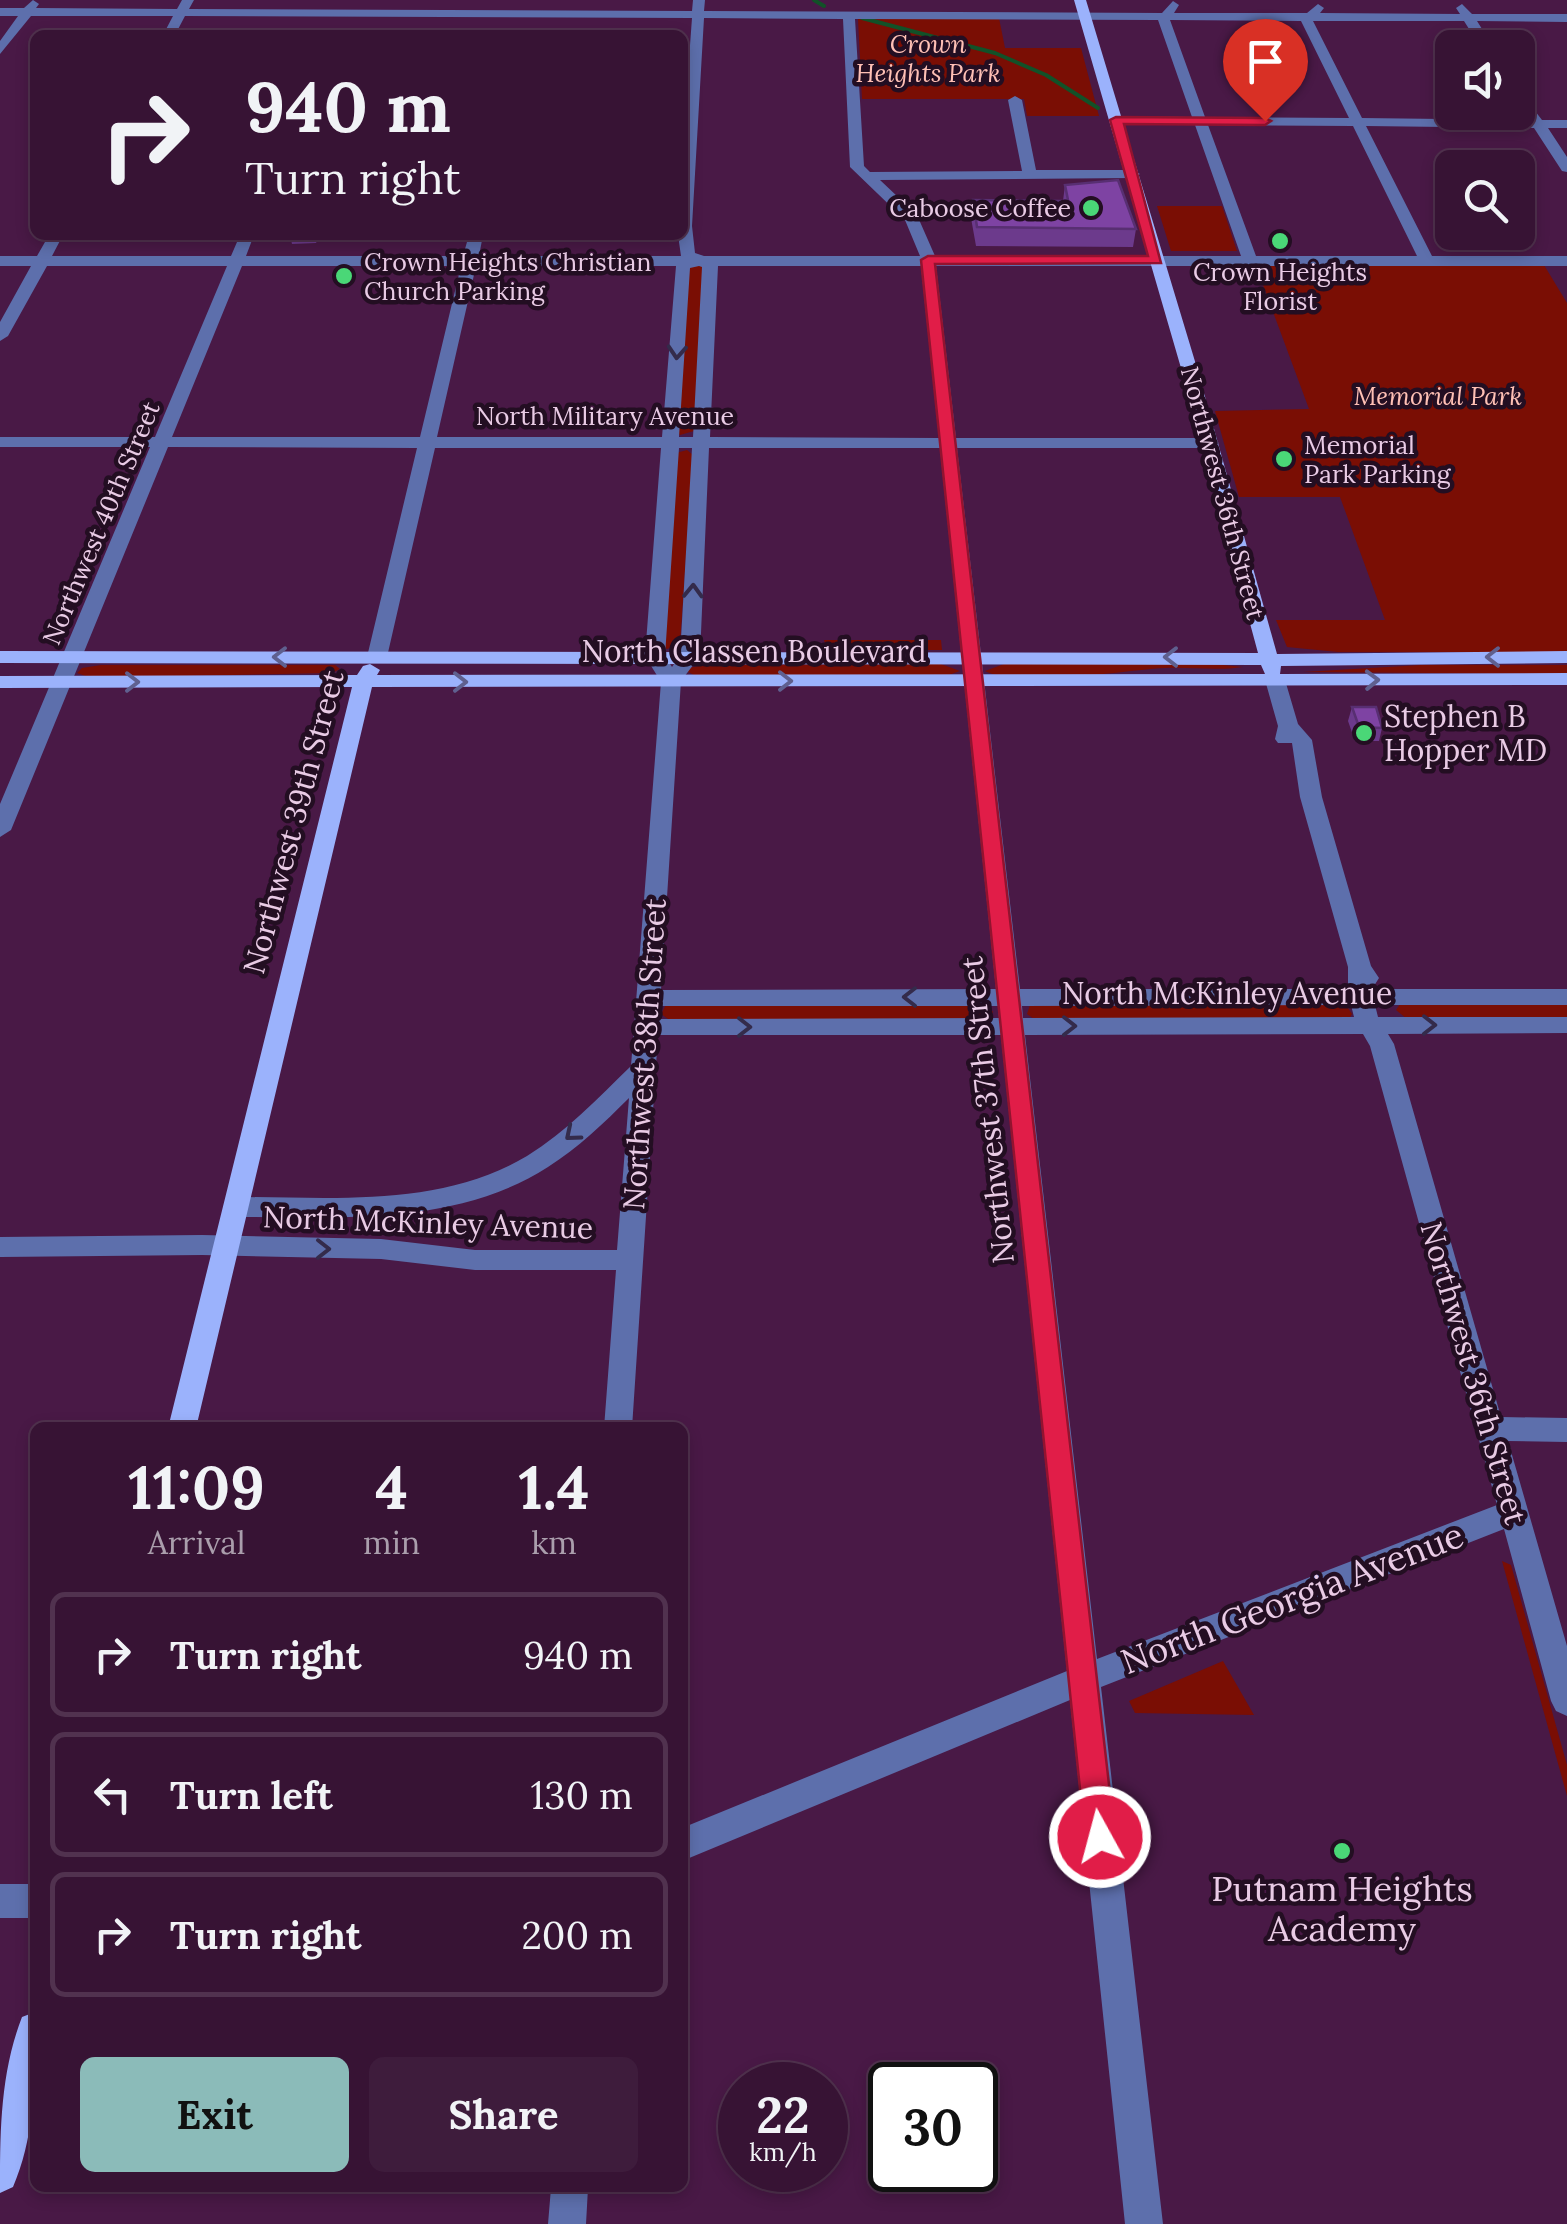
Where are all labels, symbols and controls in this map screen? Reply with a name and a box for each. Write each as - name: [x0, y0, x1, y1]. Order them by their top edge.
- pin: [1223, 19, 1308, 122]
- park label: Crown Heights Park: [856, 28, 1000, 89]
- map controls: [1435, 30, 1535, 250]
- button: sound: [1435, 30, 1535, 130]
- icon: arrive: [1238, 34, 1293, 89]
- text: 940 m: [245, 62, 451, 151]
- icon: right: [80, 70, 210, 200]
- text: Turn right: [245, 149, 461, 206]
- button: search: [1435, 150, 1535, 250]
- place label: Caboose Coffee: [889, 192, 1071, 224]
- marker: Caboose Coffee: [1080, 197, 1102, 219]
- marker: Crown Heights Florist: [1269, 230, 1291, 252]
- place label: Crown Heights Christian Church Parking: [364, 246, 651, 307]
- place label: Crown Heights Florist: [1193, 256, 1367, 317]
- marker: Crown Heights Christian Church Parking: [333, 265, 355, 287]
- one-way arrow: [667, 344, 688, 360]
- street label: Northwest 36th Street: [1174, 363, 1272, 623]
- park label: Memorial Park: [1354, 380, 1522, 412]
- street label: Northwest 40th Street: [35, 396, 167, 649]
- street label: North Military Avenue: [476, 400, 734, 432]
- place label: Memorial Park Parking: [1304, 429, 1452, 490]
- marker: Memorial Park Parking: [1273, 448, 1295, 470]
- one-way arrow: [682, 582, 703, 598]
- street label: North Classen Boulevard: [582, 632, 927, 670]
- one-way arrow: [271, 646, 286, 668]
- one-way arrow: [1484, 646, 1500, 668]
- one-way arrow: [1163, 647, 1179, 668]
- street label: Northwest 39th Street: [234, 666, 352, 978]
- one-way arrow: [1366, 669, 1381, 691]
- one-way arrow: [778, 670, 794, 692]
- one-way arrow: [126, 671, 141, 693]
- one-way arrow: [454, 671, 469, 693]
- place label: Stephen B Hopper MD: [1384, 697, 1547, 769]
- marker: Stephen B Hopper MD: [1353, 722, 1375, 744]
- street label: Northwest 38th Street: [614, 897, 674, 1211]
- street label: Northwest 37th Street: [952, 954, 1022, 1265]
- street label: North McKinley Avenue: [1062, 974, 1392, 1013]
- one-way arrow: [901, 986, 916, 1008]
- one-way arrow: [1422, 1014, 1437, 1036]
- one-way arrow: [1062, 1015, 1077, 1037]
- one-way arrow: [736, 1016, 752, 1038]
- one-way arrow: [566, 1123, 584, 1141]
- street label: North McKinley Avenue: [262, 1197, 594, 1248]
- street label: Northwest 36th Street: [1413, 1217, 1535, 1529]
- one-way arrow: [316, 1238, 332, 1260]
- text: 11:09: [128, 1449, 265, 1525]
- text: 4: [375, 1449, 408, 1525]
- text: 1.4: [518, 1449, 590, 1525]
- street label: North Georgia Avenue: [1115, 1512, 1469, 1684]
- text: Arrival: [148, 1522, 245, 1563]
- text: min: [363, 1522, 420, 1563]
- text: km: [531, 1522, 577, 1563]
- icon: right: [85, 1627, 140, 1682]
- text: Turn right: [170, 1631, 361, 1679]
- text: 940 m: [523, 1631, 633, 1679]
- icon: left: [85, 1767, 140, 1822]
- text: Turn left: [170, 1771, 333, 1819]
- text: 130 m: [530, 1771, 633, 1819]
- position arrow: [1048, 1785, 1152, 1889]
- marker: Putnam Heights Academy: [1331, 1840, 1353, 1862]
- place label: Putnam Heights Academy: [1211, 1866, 1473, 1951]
- icon: right: [85, 1907, 140, 1962]
- text: Turn right: [170, 1911, 361, 1959]
- text: 200 m: [521, 1911, 633, 1959]
- button: Exit: [80, 2057, 349, 2172]
- button: Share: [369, 2057, 638, 2172]
- speed limit sign: 30: [868, 2062, 998, 2192]
- text: 22: [756, 2083, 810, 2147]
- text: km/h: [749, 2136, 817, 2168]

